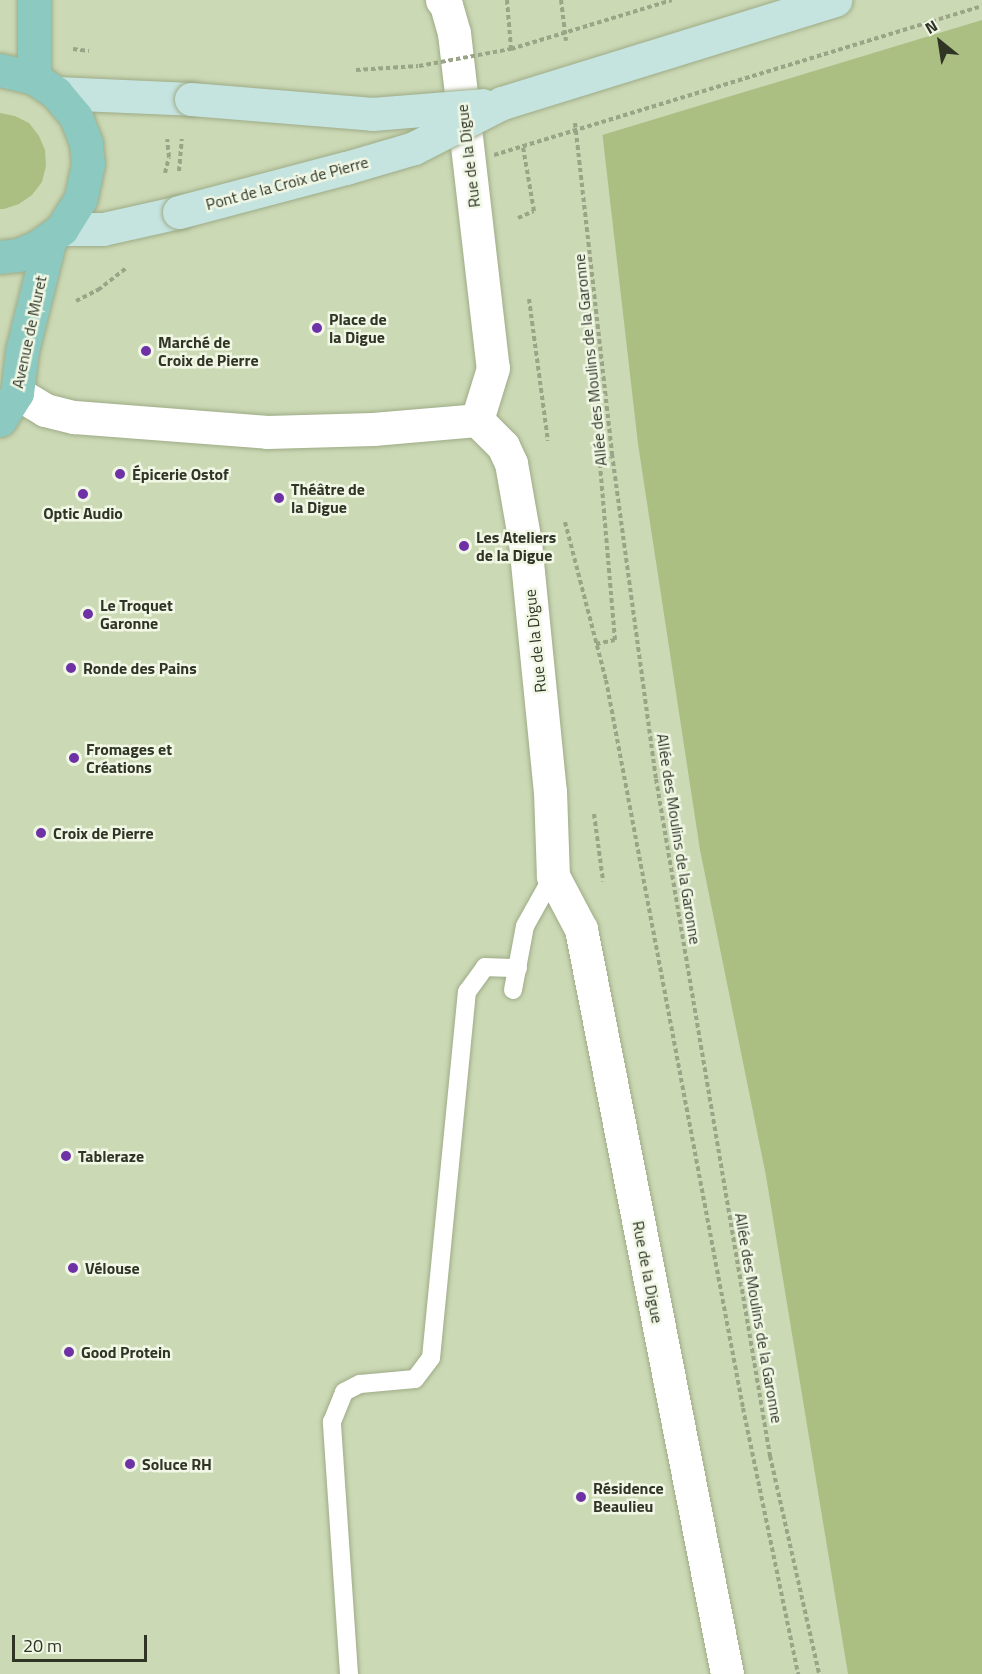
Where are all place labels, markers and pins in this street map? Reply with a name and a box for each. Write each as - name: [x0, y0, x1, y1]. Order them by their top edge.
- place label: Place de la Digue: [329, 309, 387, 347]
- marker: Place de la Digue: [310, 321, 324, 335]
- place label: Marché de Croix de Pierre: [158, 332, 259, 370]
- marker: Marché de Croix de Pierre: [139, 344, 153, 358]
- place label: Épicerie Ostof: [132, 464, 229, 484]
- marker: Épicerie Ostof: [113, 467, 127, 481]
- place label: Théâtre de la Digue: [291, 479, 365, 517]
- marker: Optic Audio: [76, 487, 90, 501]
- marker: Théâtre de la Digue: [272, 491, 286, 505]
- place label: Optic Audio: [43, 503, 123, 523]
- place label: Les Ateliers de la Digue: [476, 527, 556, 565]
- marker: Les Ateliers de la Digue: [457, 539, 471, 553]
- place label: Le Troquet Garonne: [100, 595, 173, 633]
- marker: Le Troquet Garonne: [81, 607, 95, 621]
- place label: Ronde des Pains: [83, 658, 197, 678]
- marker: Ronde des Pains: [64, 661, 78, 675]
- place label: Fromages et Créations: [86, 739, 172, 777]
- marker: Fromages et Créations: [67, 751, 81, 765]
- place label: Croix de Pierre: [53, 823, 154, 843]
- marker: Croix de Pierre: [34, 826, 48, 840]
- place label: Tableraze: [78, 1146, 144, 1166]
- marker: Tableraze: [59, 1149, 73, 1163]
- place label: Vélouse: [85, 1258, 140, 1278]
- marker: Vélouse: [66, 1261, 80, 1275]
- place label: Good Protein: [81, 1342, 171, 1362]
- marker: Good Protein: [62, 1345, 76, 1359]
- place label: Soluce RH: [142, 1454, 212, 1474]
- marker: Soluce RH: [123, 1457, 137, 1471]
- place label: Résidence Beaulieu: [593, 1478, 664, 1516]
- marker: Résidence Beaulieu: [574, 1490, 588, 1504]

